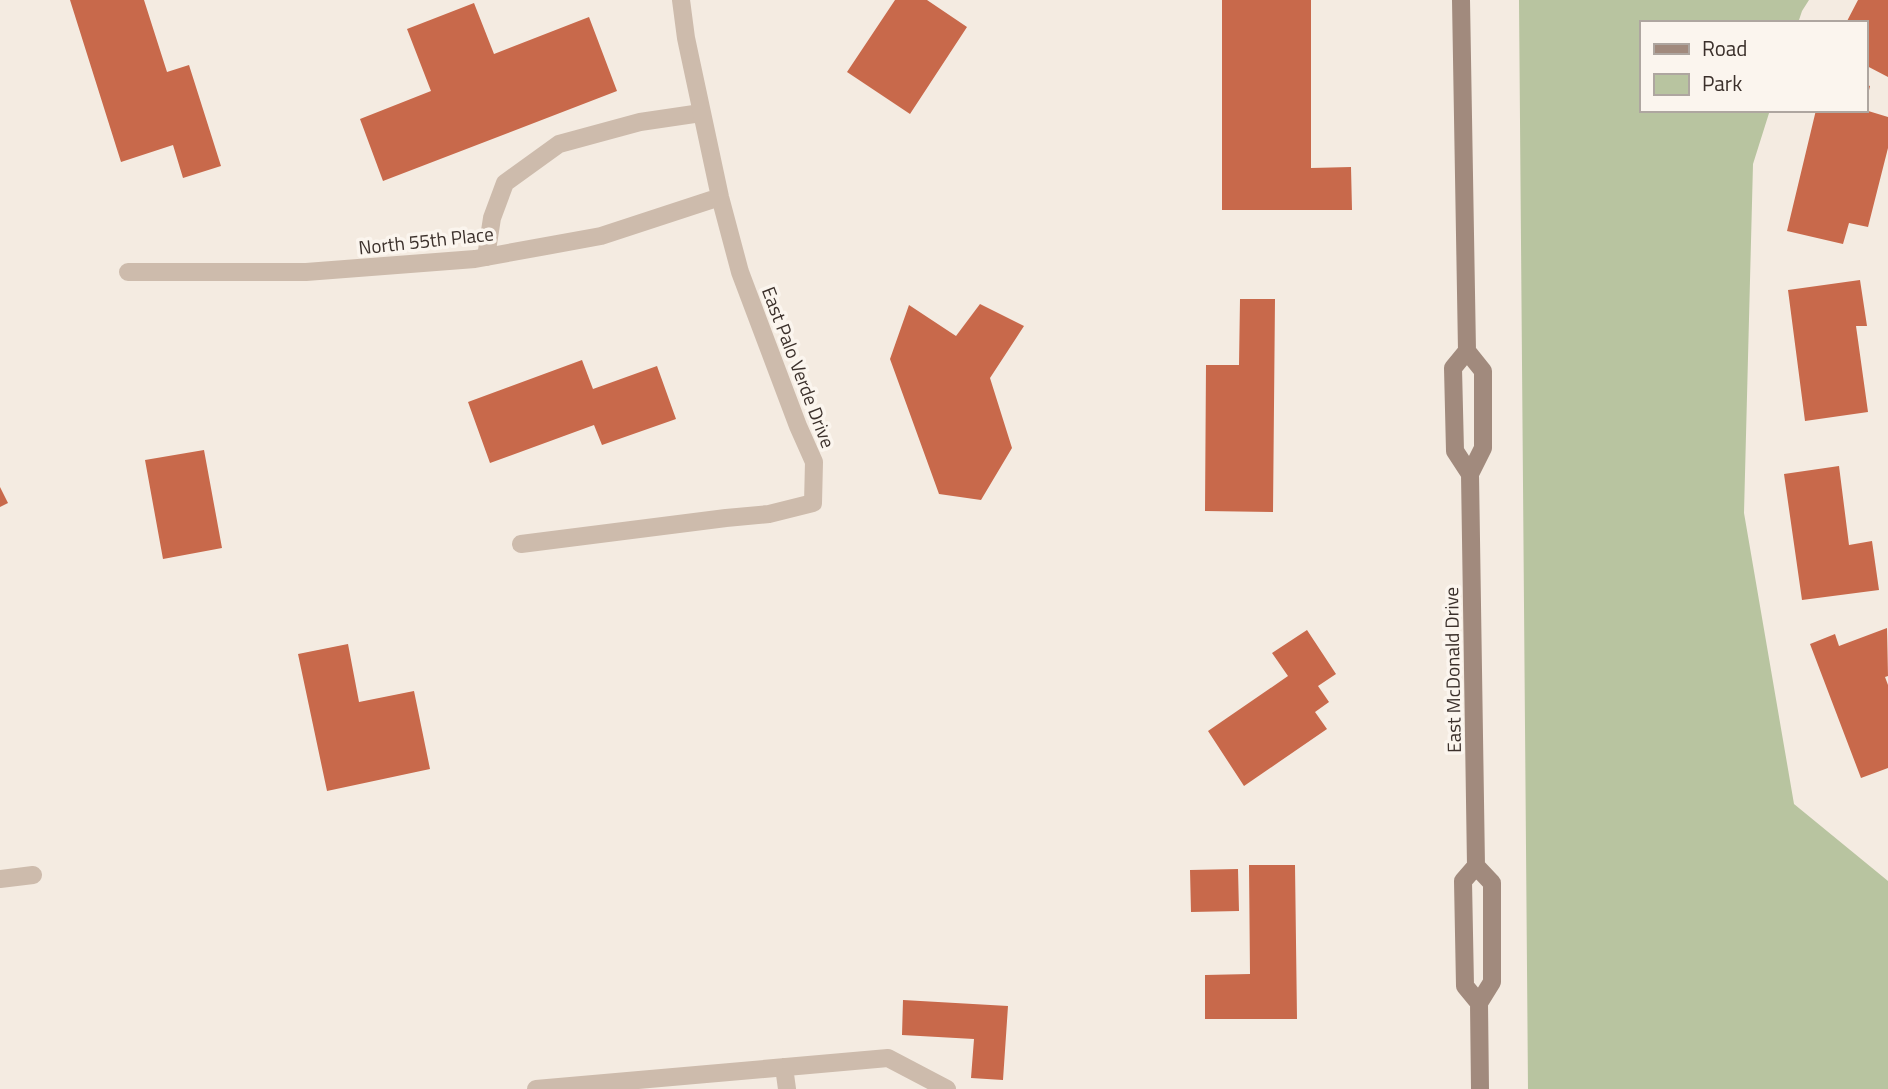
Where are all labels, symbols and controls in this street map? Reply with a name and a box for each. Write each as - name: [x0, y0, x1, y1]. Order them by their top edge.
- legend: [1640, 21, 1867, 112]
- text: Road: [1702, 32, 1747, 64]
- text: Park: [1702, 67, 1742, 99]
- street label: North 55th Place: [357, 218, 495, 262]
- street label: East Palo Verde Drive: [755, 282, 843, 452]
- street label: East McDonald Drive: [1436, 587, 1468, 753]

